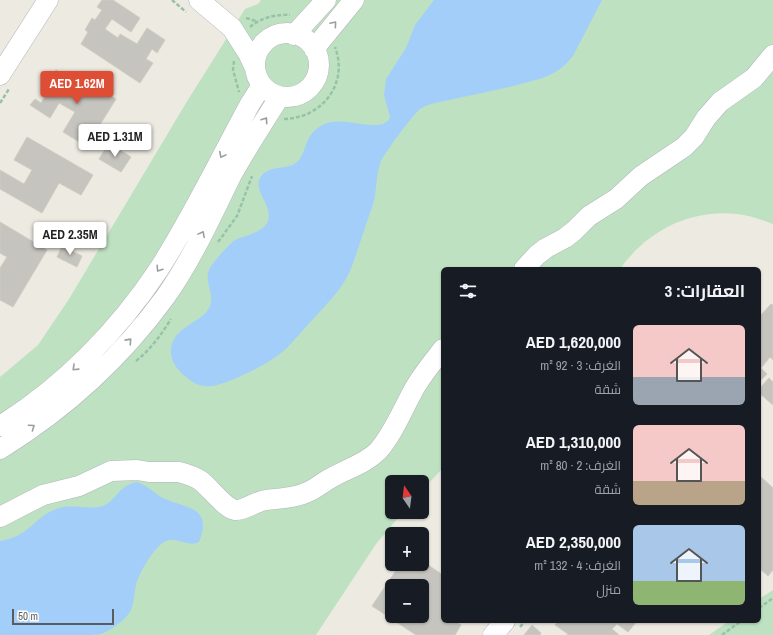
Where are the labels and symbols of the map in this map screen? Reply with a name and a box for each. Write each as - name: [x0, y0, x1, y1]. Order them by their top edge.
- one-way arrow: [330, 22, 337, 29]
- pin: AED 1.62M: [31, 71, 123, 105]
- one-way arrow: [260, 117, 268, 124]
- pin: AED 1.31M: [69, 124, 161, 158]
- one-way arrow: [219, 151, 227, 158]
- pin: AED 2.35M: [24, 222, 116, 256]
- one-way arrow: [197, 231, 205, 238]
- one-way arrow: [156, 264, 163, 271]
- one-way arrow: [125, 338, 132, 346]
- one-way arrow: [72, 363, 80, 371]
- one-way arrow: [28, 425, 35, 432]
- north arrow: [385, 475, 429, 519]
- scale bar: [12, 607, 114, 626]

